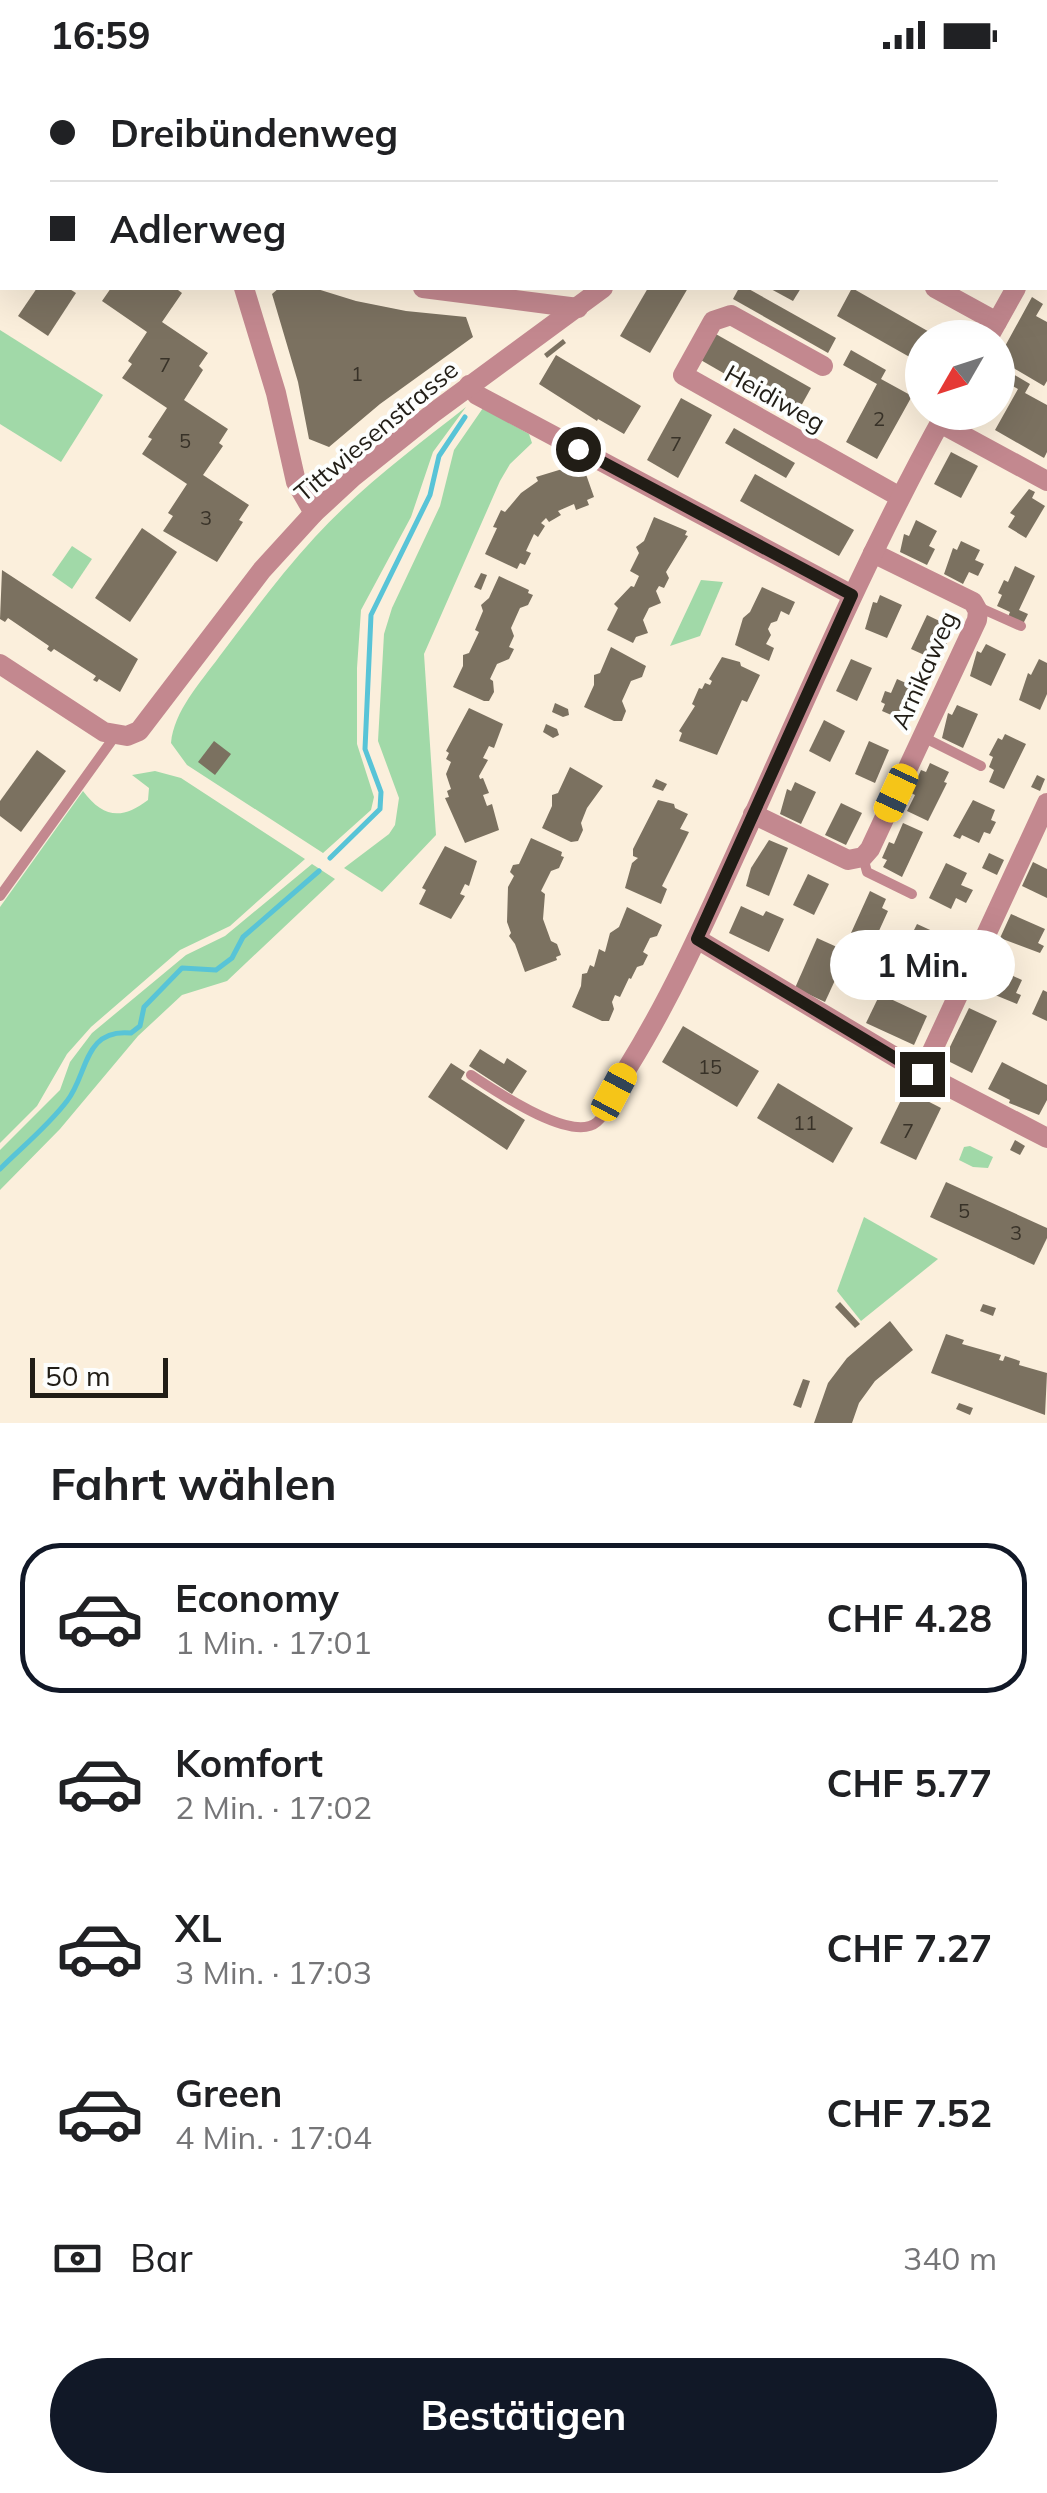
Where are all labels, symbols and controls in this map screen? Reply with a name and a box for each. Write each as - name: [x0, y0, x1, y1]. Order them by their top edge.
- text: 16:59: [50, 11, 151, 59]
- text: Dreibündenweg: [110, 109, 398, 157]
- text: Adlerweg: [110, 205, 286, 253]
- north arrow: [905, 320, 1015, 430]
- map controls: [905, 320, 1015, 430]
- house number: 7: [159, 352, 171, 377]
- street label: Tittwiesenstrasse: [288, 353, 464, 508]
- street label: Heidiweg: [720, 357, 831, 438]
- house number: 1: [351, 361, 363, 386]
- house number: 2: [873, 406, 885, 431]
- route start: [556, 427, 601, 472]
- house number: 5: [179, 428, 191, 453]
- house number: 7: [670, 431, 682, 456]
- house number: 3: [200, 505, 212, 530]
- street label: Arnikaweg: [884, 606, 963, 734]
- car: [870, 759, 922, 827]
- callout: 1 Min.: [830, 929, 1014, 999]
- text: 1 Min.: [877, 945, 968, 985]
- route end: [900, 1052, 945, 1097]
- house number: 15: [698, 1054, 722, 1079]
- car: [587, 1058, 641, 1126]
- house number: 11: [793, 1110, 817, 1135]
- house number: 7: [902, 1118, 914, 1143]
- house number: 5: [958, 1198, 970, 1223]
- house number: 3: [1010, 1220, 1022, 1245]
- scale bar: [30, 1353, 168, 1398]
- text: 50 m: [45, 1358, 111, 1393]
- text: Fahrt wählen: [50, 1455, 337, 1511]
- icon: car: [55, 1573, 145, 1663]
- text: Economy: [175, 1574, 339, 1622]
- text: CHF 4.28: [827, 1594, 992, 1642]
- text: 1 Min. · 17:01: [175, 1622, 372, 1662]
- icon: car: [55, 1738, 145, 1828]
- text: Komfort: [175, 1739, 323, 1787]
- text: CHF 5.77: [827, 1759, 992, 1807]
- text: 2 Min. · 17:02: [175, 1787, 372, 1827]
- icon: car: [55, 1903, 145, 1993]
- text: XL: [175, 1904, 222, 1952]
- text: CHF 7.27: [827, 1924, 992, 1972]
- text: 3 Min. · 17:03: [175, 1952, 372, 1992]
- icon: car: [55, 2068, 145, 2158]
- text: Green: [175, 2069, 282, 2117]
- text: CHF 7.52: [827, 2089, 992, 2137]
- text: 4 Min. · 17:04: [175, 2117, 372, 2157]
- icon: cash: [50, 2231, 105, 2286]
- text: Bar: [130, 2234, 192, 2282]
- text: 340 m: [903, 2238, 997, 2278]
- button: Bestätigen: [50, 2358, 997, 2473]

